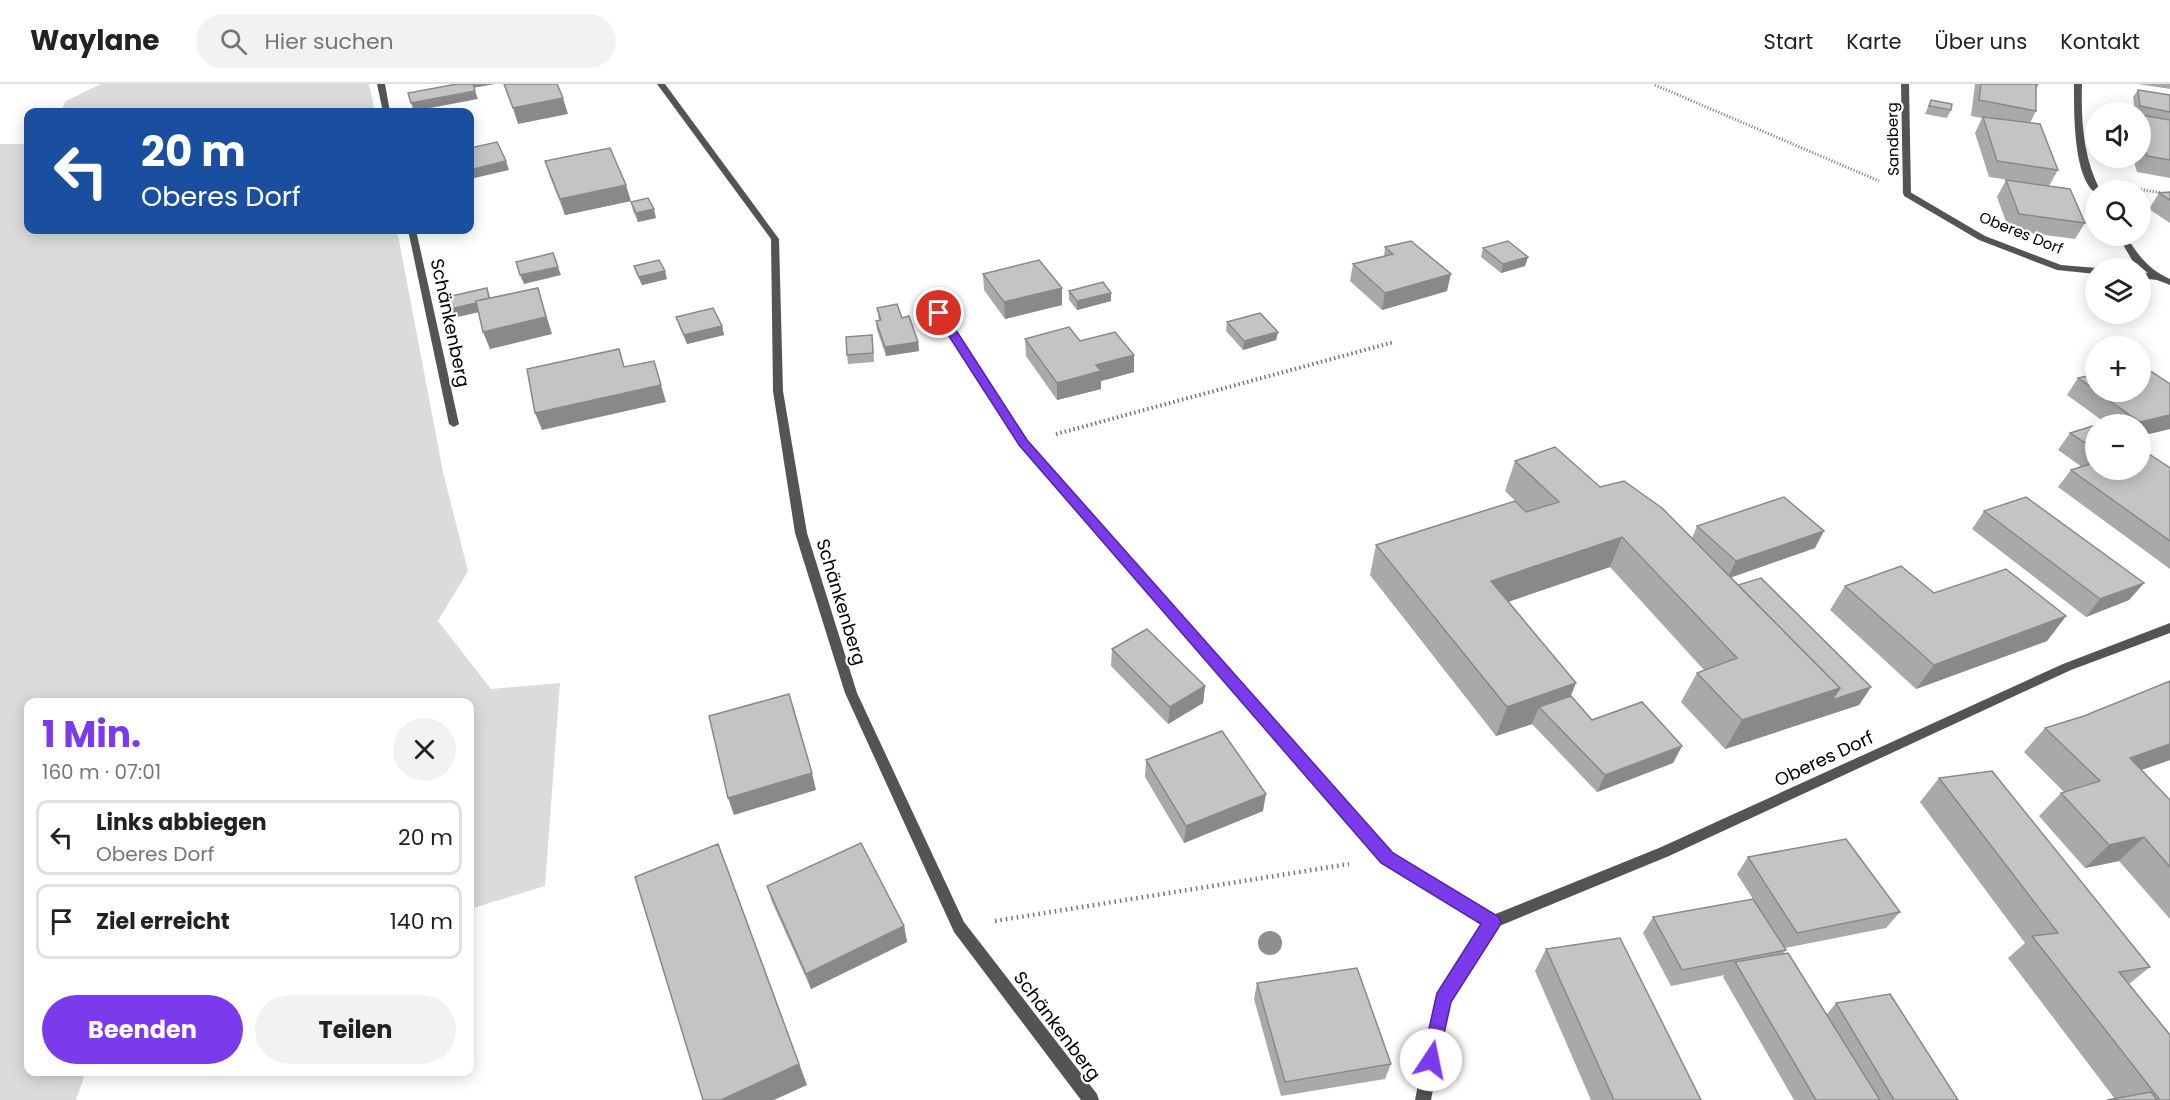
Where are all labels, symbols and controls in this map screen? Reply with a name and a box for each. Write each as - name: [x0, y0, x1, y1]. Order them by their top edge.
- search box: [196, 14, 616, 68]
- text: Waylane: [30, 21, 160, 60]
- icon: search: [217, 25, 250, 58]
- text: Hier suchen: [265, 26, 394, 57]
- text: Start: [1764, 27, 1813, 56]
- text: Karte: [1846, 27, 1902, 56]
- text: Über uns: [1935, 27, 2027, 56]
- text: Kontakt: [2060, 27, 2140, 56]
- street label: Sandberg: [1881, 102, 1904, 176]
- map controls: [2085, 102, 2151, 480]
- button: sound: [2085, 102, 2151, 168]
- text: 20 m: [141, 122, 246, 181]
- icon: left: [42, 132, 120, 210]
- text: Oberes Dorf: [141, 178, 301, 215]
- button: search: [2085, 180, 2151, 246]
- street label: Oberes Dorf: [1976, 206, 2066, 259]
- street label: Schänkenberg: [425, 256, 476, 389]
- button: layers: [2085, 258, 2151, 324]
- pin: [913, 287, 964, 338]
- icon: arrive: [922, 296, 955, 329]
- button: +: [2085, 336, 2151, 402]
- button: −: [2085, 414, 2151, 480]
- street label: Schänkenberg: [810, 536, 873, 668]
- text: 1 Min.: [42, 709, 141, 760]
- button: close: [393, 718, 456, 781]
- street label: Oberes Dorf: [1770, 725, 1877, 792]
- text: 160 m · 07:01: [42, 758, 161, 786]
- text: Links abbiegen: [96, 807, 267, 838]
- icon: left: [45, 821, 78, 854]
- text: 20 m: [398, 822, 453, 853]
- text: Oberes Dorf: [96, 840, 214, 868]
- icon: arrive: [45, 905, 78, 938]
- text: Ziel erreicht: [96, 906, 230, 937]
- text: 140 m: [390, 906, 453, 937]
- street label: Schänkenberg: [1008, 966, 1107, 1085]
- button: Beenden: [42, 995, 243, 1064]
- button: Teilen: [255, 995, 456, 1064]
- position arrow: [1399, 1028, 1463, 1092]

